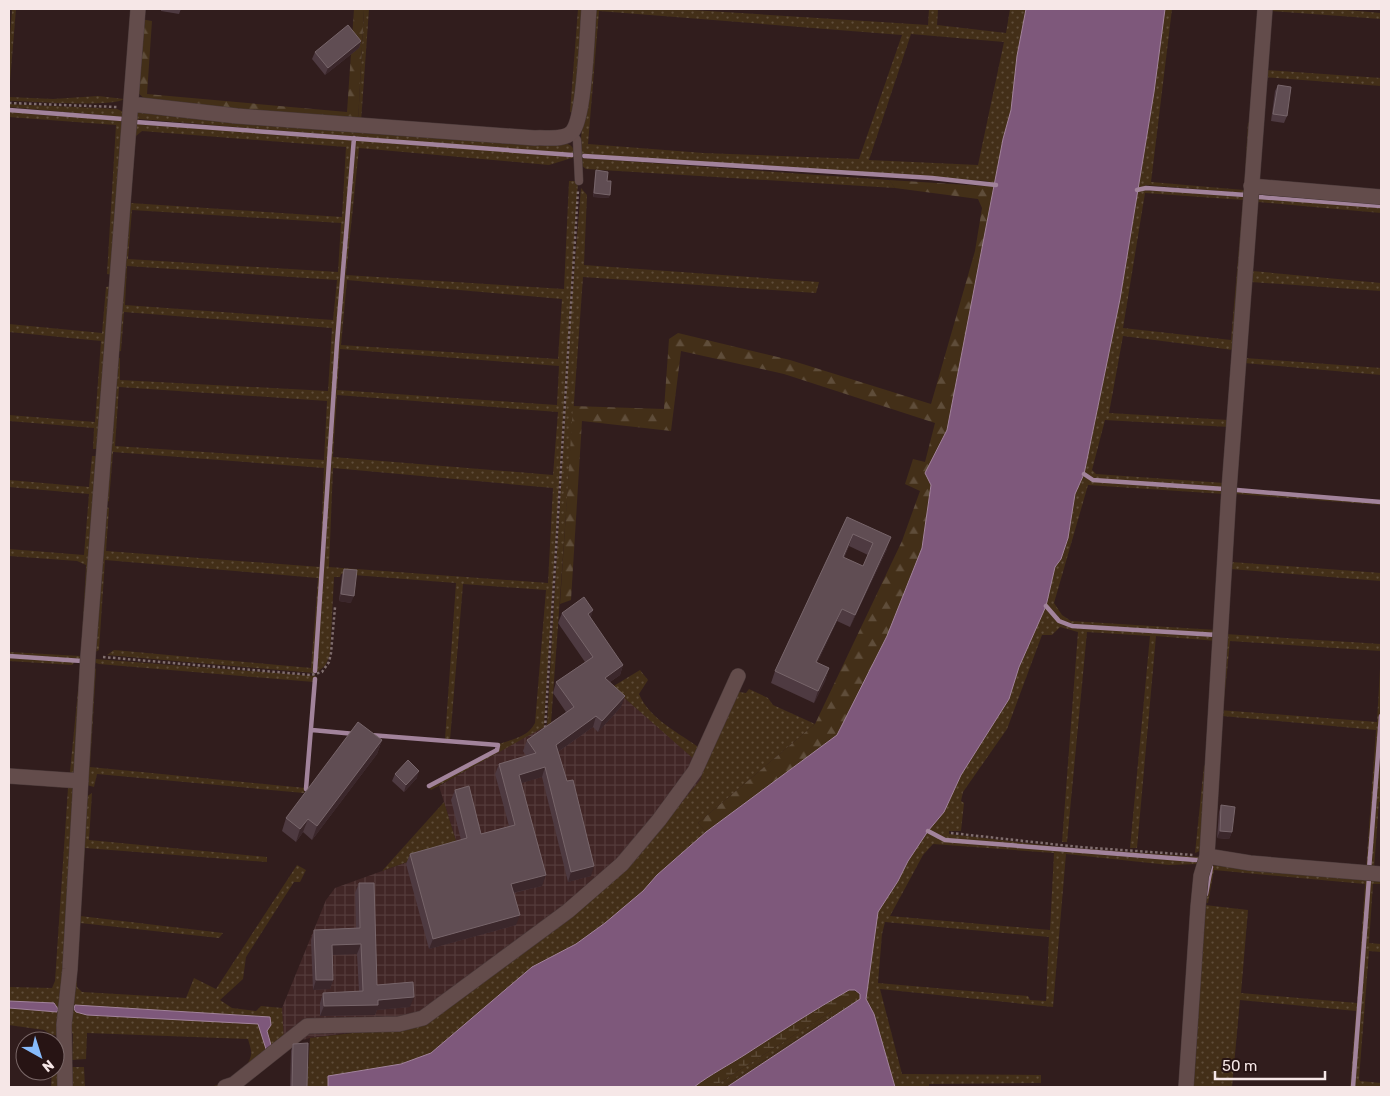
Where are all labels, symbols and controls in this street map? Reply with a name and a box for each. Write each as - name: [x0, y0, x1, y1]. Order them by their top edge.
- north arrow: [15, 1031, 65, 1081]
- scale bar: [1215, 1048, 1325, 1080]
- text: N: [39, 1056, 57, 1075]
- text: 50 m: [1222, 1057, 1257, 1075]

